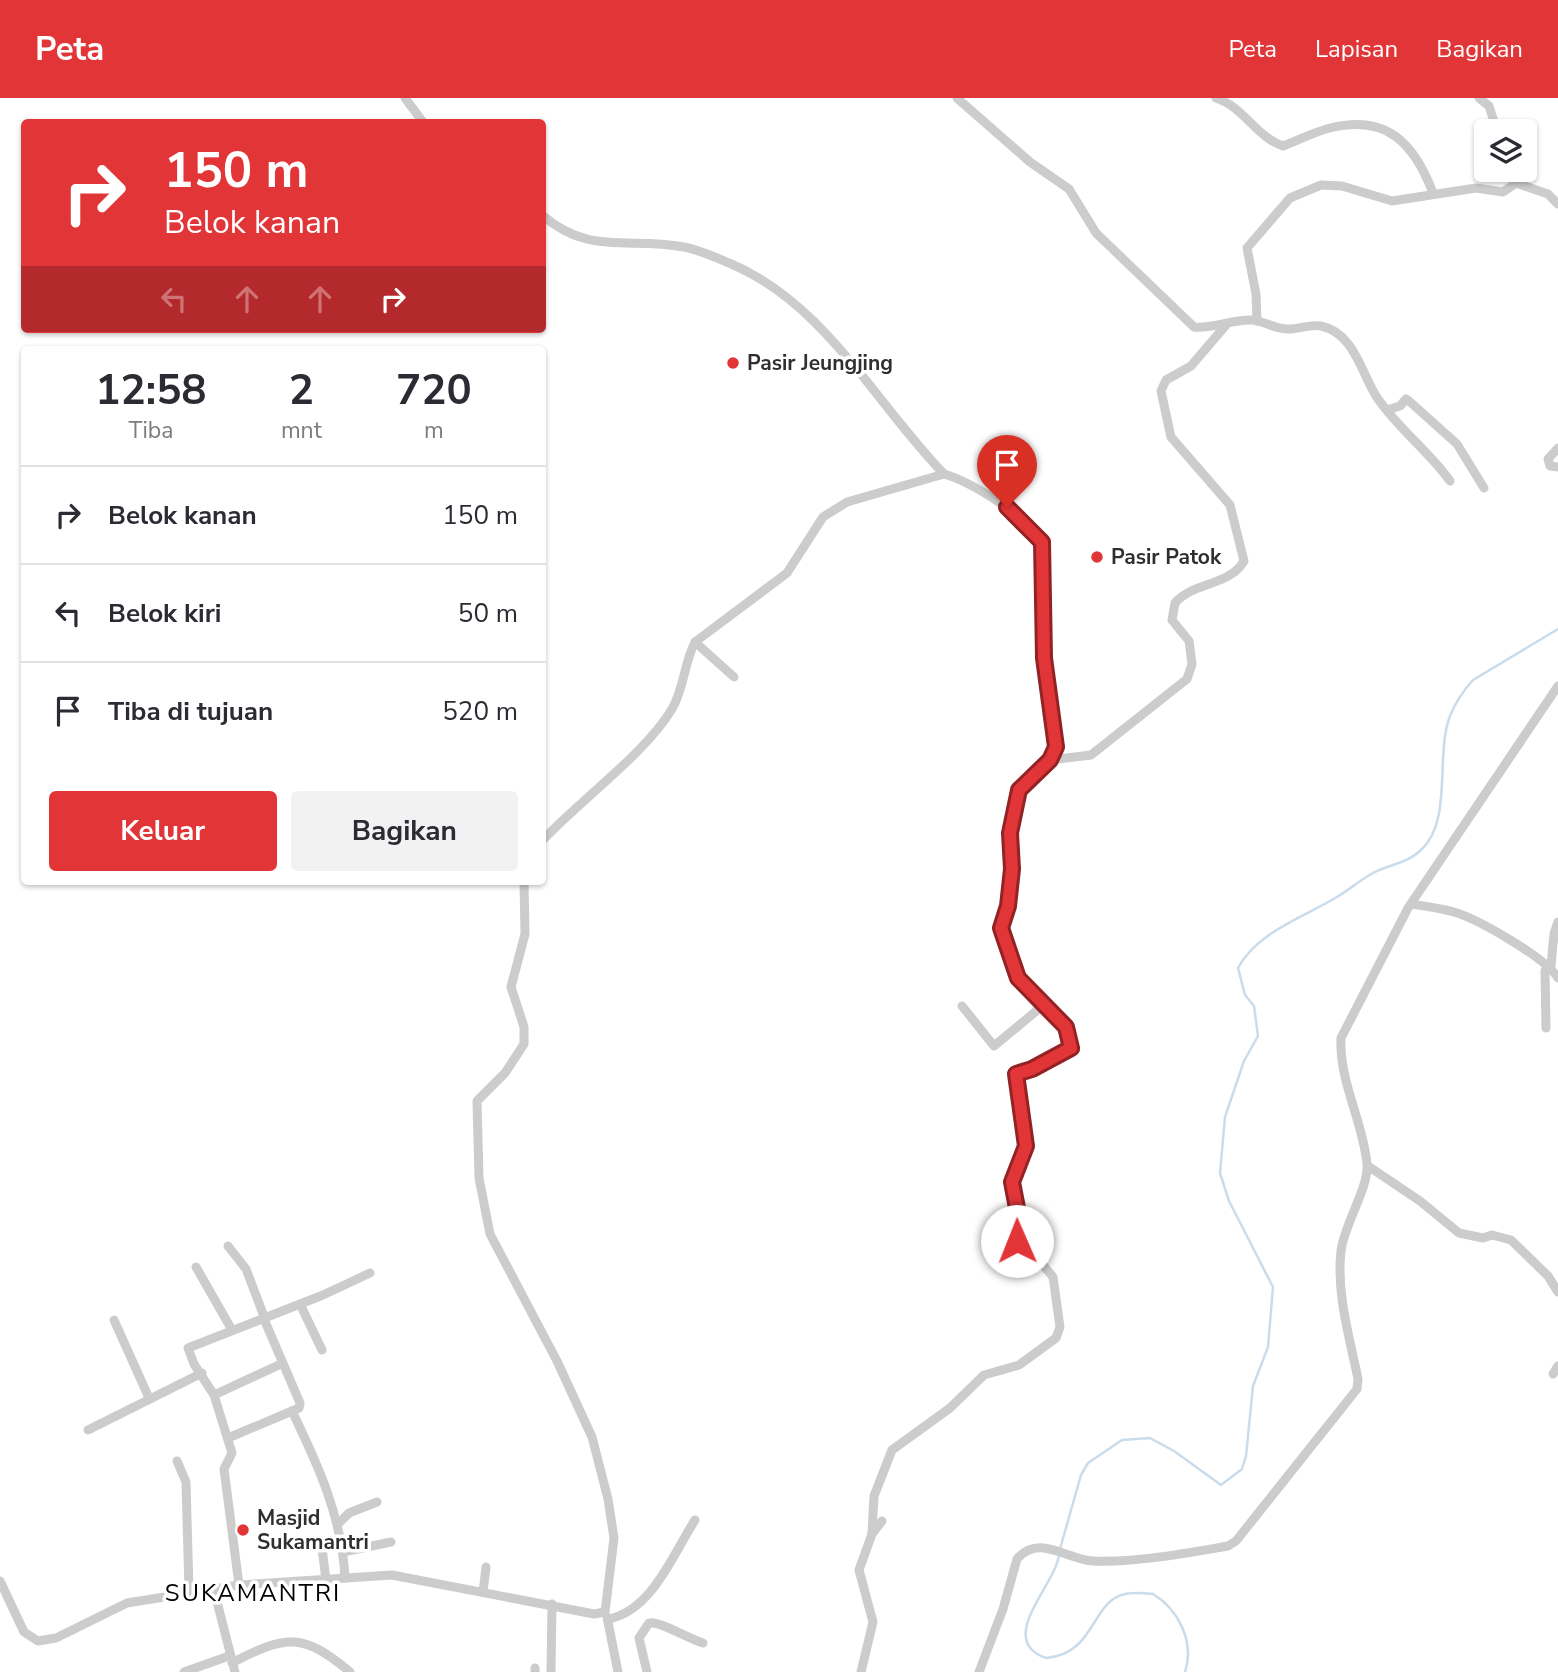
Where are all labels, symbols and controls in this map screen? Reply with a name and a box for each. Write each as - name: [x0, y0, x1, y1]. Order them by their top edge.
- text: Peta: [35, 27, 104, 72]
- text: Peta: [1228, 33, 1277, 65]
- text: Lapisan: [1315, 33, 1398, 65]
- text: Bagikan: [1436, 33, 1523, 65]
- map controls: [1474, 119, 1537, 182]
- button: layers: [1474, 119, 1537, 182]
- text: 150 m: [164, 137, 308, 204]
- icon: right: [49, 147, 140, 238]
- text: Belok kanan: [164, 201, 340, 244]
- icon: left: [155, 280, 193, 318]
- icon: ahead: [228, 280, 266, 318]
- icon: ahead: [301, 280, 339, 318]
- icon: right: [374, 280, 412, 318]
- place label: Pasir Jeungjing: [747, 349, 893, 377]
- marker: Pasir Jeungjing: [725, 355, 741, 371]
- text: 12:58: [95, 362, 207, 419]
- text: 2: [289, 362, 314, 419]
- text: 720: [396, 362, 472, 419]
- text: Tiba: [129, 415, 173, 446]
- text: mnt: [281, 415, 322, 446]
- text: m: [424, 415, 444, 446]
- pin: [977, 435, 1037, 507]
- icon: arrive: [988, 446, 1026, 484]
- icon: right: [49, 496, 87, 534]
- text: Belok kanan: [108, 498, 257, 533]
- text: 150 m: [442, 498, 518, 533]
- place label: Pasir Patok: [1111, 543, 1222, 571]
- marker: Pasir Patok: [1089, 549, 1105, 565]
- icon: left: [49, 594, 87, 632]
- text: Belok kiri: [108, 596, 221, 631]
- text: 50 m: [458, 596, 518, 631]
- icon: arrive: [49, 692, 87, 730]
- text: Tiba di tujuan: [108, 694, 273, 729]
- text: 520 m: [442, 694, 518, 729]
- button: Keluar: [49, 791, 277, 871]
- button: Bagikan: [291, 791, 518, 871]
- position arrow: [980, 1204, 1054, 1278]
- place label: Masjid Sukamantri: [257, 1504, 369, 1556]
- marker: Masjid Sukamantri: [235, 1522, 251, 1538]
- district label: SUKAMANTRI: [165, 1577, 341, 1609]

